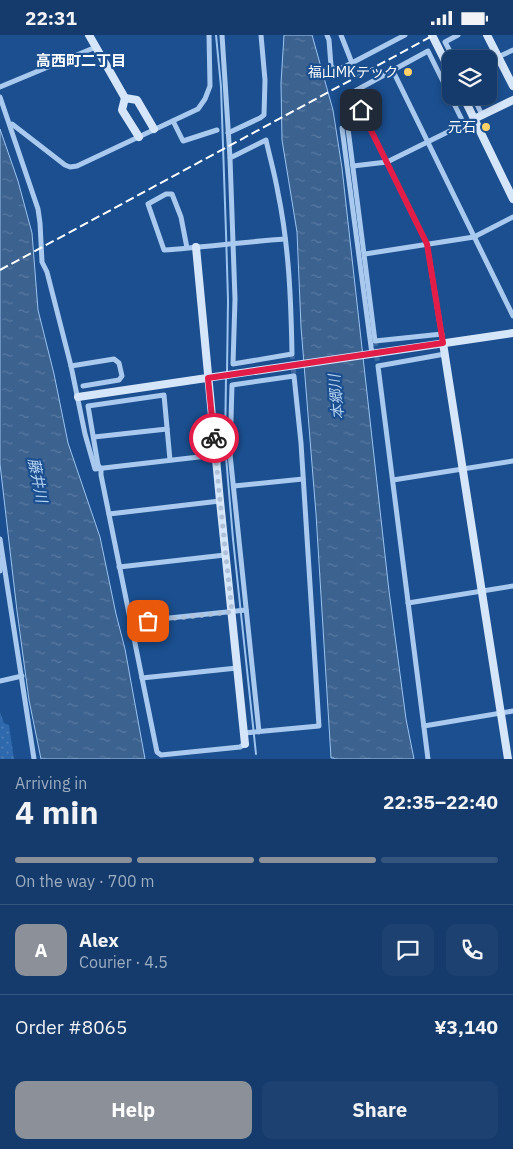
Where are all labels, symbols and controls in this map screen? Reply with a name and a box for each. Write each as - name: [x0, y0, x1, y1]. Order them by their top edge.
- text: 22:31: [25, 6, 77, 30]
- map controls: [442, 50, 497, 105]
- button: layers: [442, 50, 497, 105]
- district label: 高西町二丁目: [36, 51, 126, 70]
- place label: 福山MKテック: [308, 63, 398, 81]
- marker: 福山MKテック: [402, 66, 414, 78]
- pin: [340, 89, 382, 131]
- icon: home: [347, 96, 375, 124]
- place label: 元石: [448, 118, 476, 136]
- marker: 元石: [480, 121, 492, 133]
- water label: 本郷川: [324, 372, 347, 420]
- courier: [189, 413, 239, 463]
- icon: bike: [200, 424, 228, 452]
- water label: 藤井川: [24, 456, 52, 506]
- pin: [127, 600, 169, 642]
- icon: bag: [134, 607, 162, 635]
- text: Arriving in: [15, 773, 87, 793]
- text: 22:35–22:40: [383, 790, 498, 814]
- text: 4 min: [15, 791, 99, 833]
- text: On the way · 700 m: [15, 871, 154, 891]
- button: chat: [382, 924, 434, 976]
- button: phone: [446, 924, 498, 976]
- text: Alex: [79, 928, 119, 952]
- text: A: [34, 938, 48, 962]
- text: Courier · 4.5: [79, 952, 168, 972]
- text: Order #8065: [15, 1015, 127, 1039]
- text: ¥3,140: [434, 1015, 498, 1039]
- button: Help: [15, 1081, 252, 1139]
- button: Share: [262, 1081, 498, 1139]

